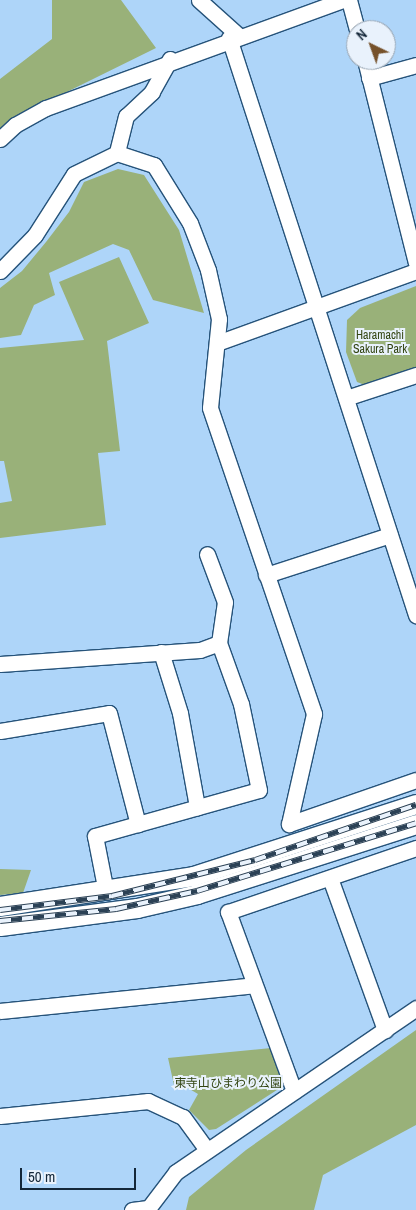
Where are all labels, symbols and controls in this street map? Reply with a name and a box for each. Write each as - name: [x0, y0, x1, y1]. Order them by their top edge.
- north arrow: [346, 20, 396, 70]
- text: N: [353, 25, 371, 44]
- park label: Haramachi Sakura Park: [353, 329, 407, 357]
- park label: 東寺山ひまわり公園: [174, 1077, 282, 1091]
- scale bar: [22, 1158, 139, 1190]
- text: 50 m: [28, 1166, 55, 1187]

